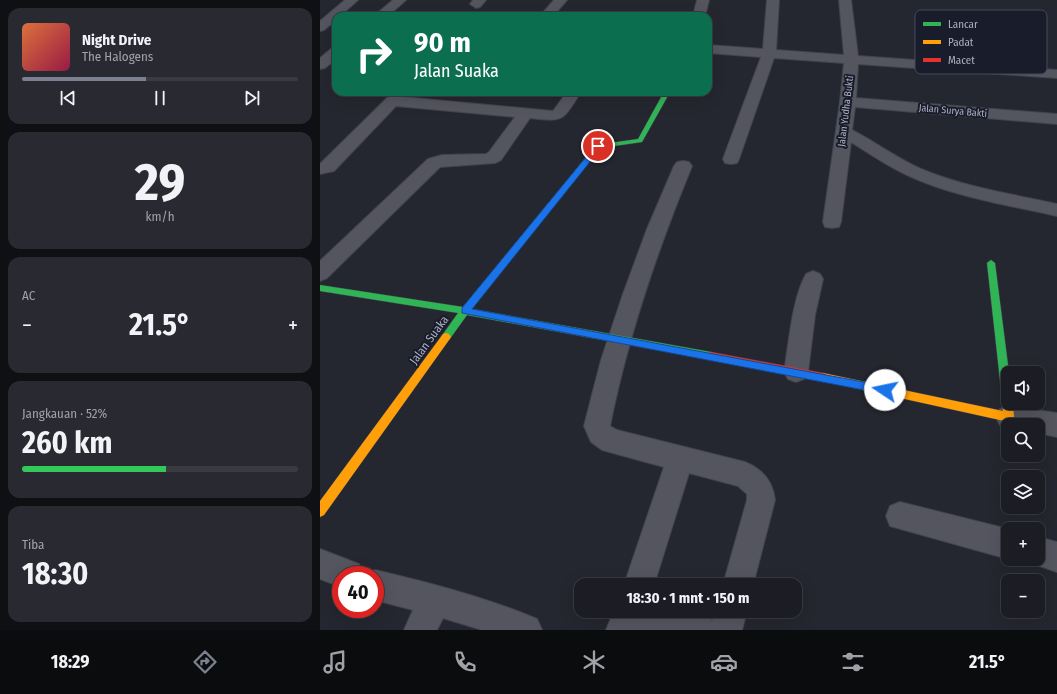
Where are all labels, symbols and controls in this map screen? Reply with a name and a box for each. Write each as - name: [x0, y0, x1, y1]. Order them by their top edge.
- legend: [915, 10, 1047, 74]
- text: Lancar: [948, 18, 978, 31]
- text: 90 m: [414, 26, 471, 59]
- icon: right: [348, 28, 400, 80]
- text: Night Drive: [82, 31, 151, 49]
- text: Padat: [948, 36, 974, 49]
- text: The Halogens: [82, 49, 153, 64]
- text: Macet: [948, 54, 975, 67]
- text: Jalan Suaka: [414, 60, 499, 82]
- street label: Jalan Yudha Bukti: [836, 75, 856, 147]
- icon: previous: [57, 87, 79, 109]
- icon: pause: [149, 87, 171, 109]
- icon: next: [241, 87, 263, 109]
- street label: Jalan Surya Bakti: [918, 102, 988, 120]
- pin: [581, 129, 615, 163]
- icon: arrive: [587, 135, 609, 157]
- text: 29: [135, 151, 185, 214]
- text: km/h: [146, 209, 175, 224]
- text: AC: [22, 288, 35, 303]
- text: 21.5°: [129, 307, 191, 343]
- text: −: [22, 312, 32, 339]
- text: +: [288, 312, 298, 339]
- street label: Jalan Suaka: [407, 313, 451, 367]
- map controls: [1001, 366, 1045, 618]
- button: sound: [1001, 366, 1045, 410]
- position arrow: [864, 369, 906, 411]
- text: Jangkauan · 52%: [22, 406, 107, 421]
- button: search: [1001, 418, 1045, 462]
- text: 260 km: [22, 425, 112, 461]
- button: layers: [1001, 470, 1045, 514]
- button: +: [1001, 522, 1045, 566]
- text: Tiba: [22, 537, 44, 552]
- text: 18:30: [22, 556, 88, 592]
- speed limit sign: 40: [332, 566, 384, 618]
- button: −: [1001, 574, 1045, 618]
- text: 18:30 · 1 mnt · 150 m: [626, 589, 750, 607]
- icon: directions: [191, 648, 219, 676]
- icon: music: [321, 648, 349, 676]
- icon: phone: [451, 648, 479, 676]
- icon: climate: [580, 648, 608, 676]
- icon: car: [710, 648, 738, 676]
- icon: filters: [839, 648, 867, 676]
- text: 18:29: [51, 651, 90, 673]
- text: 21.5°: [969, 651, 1006, 673]

